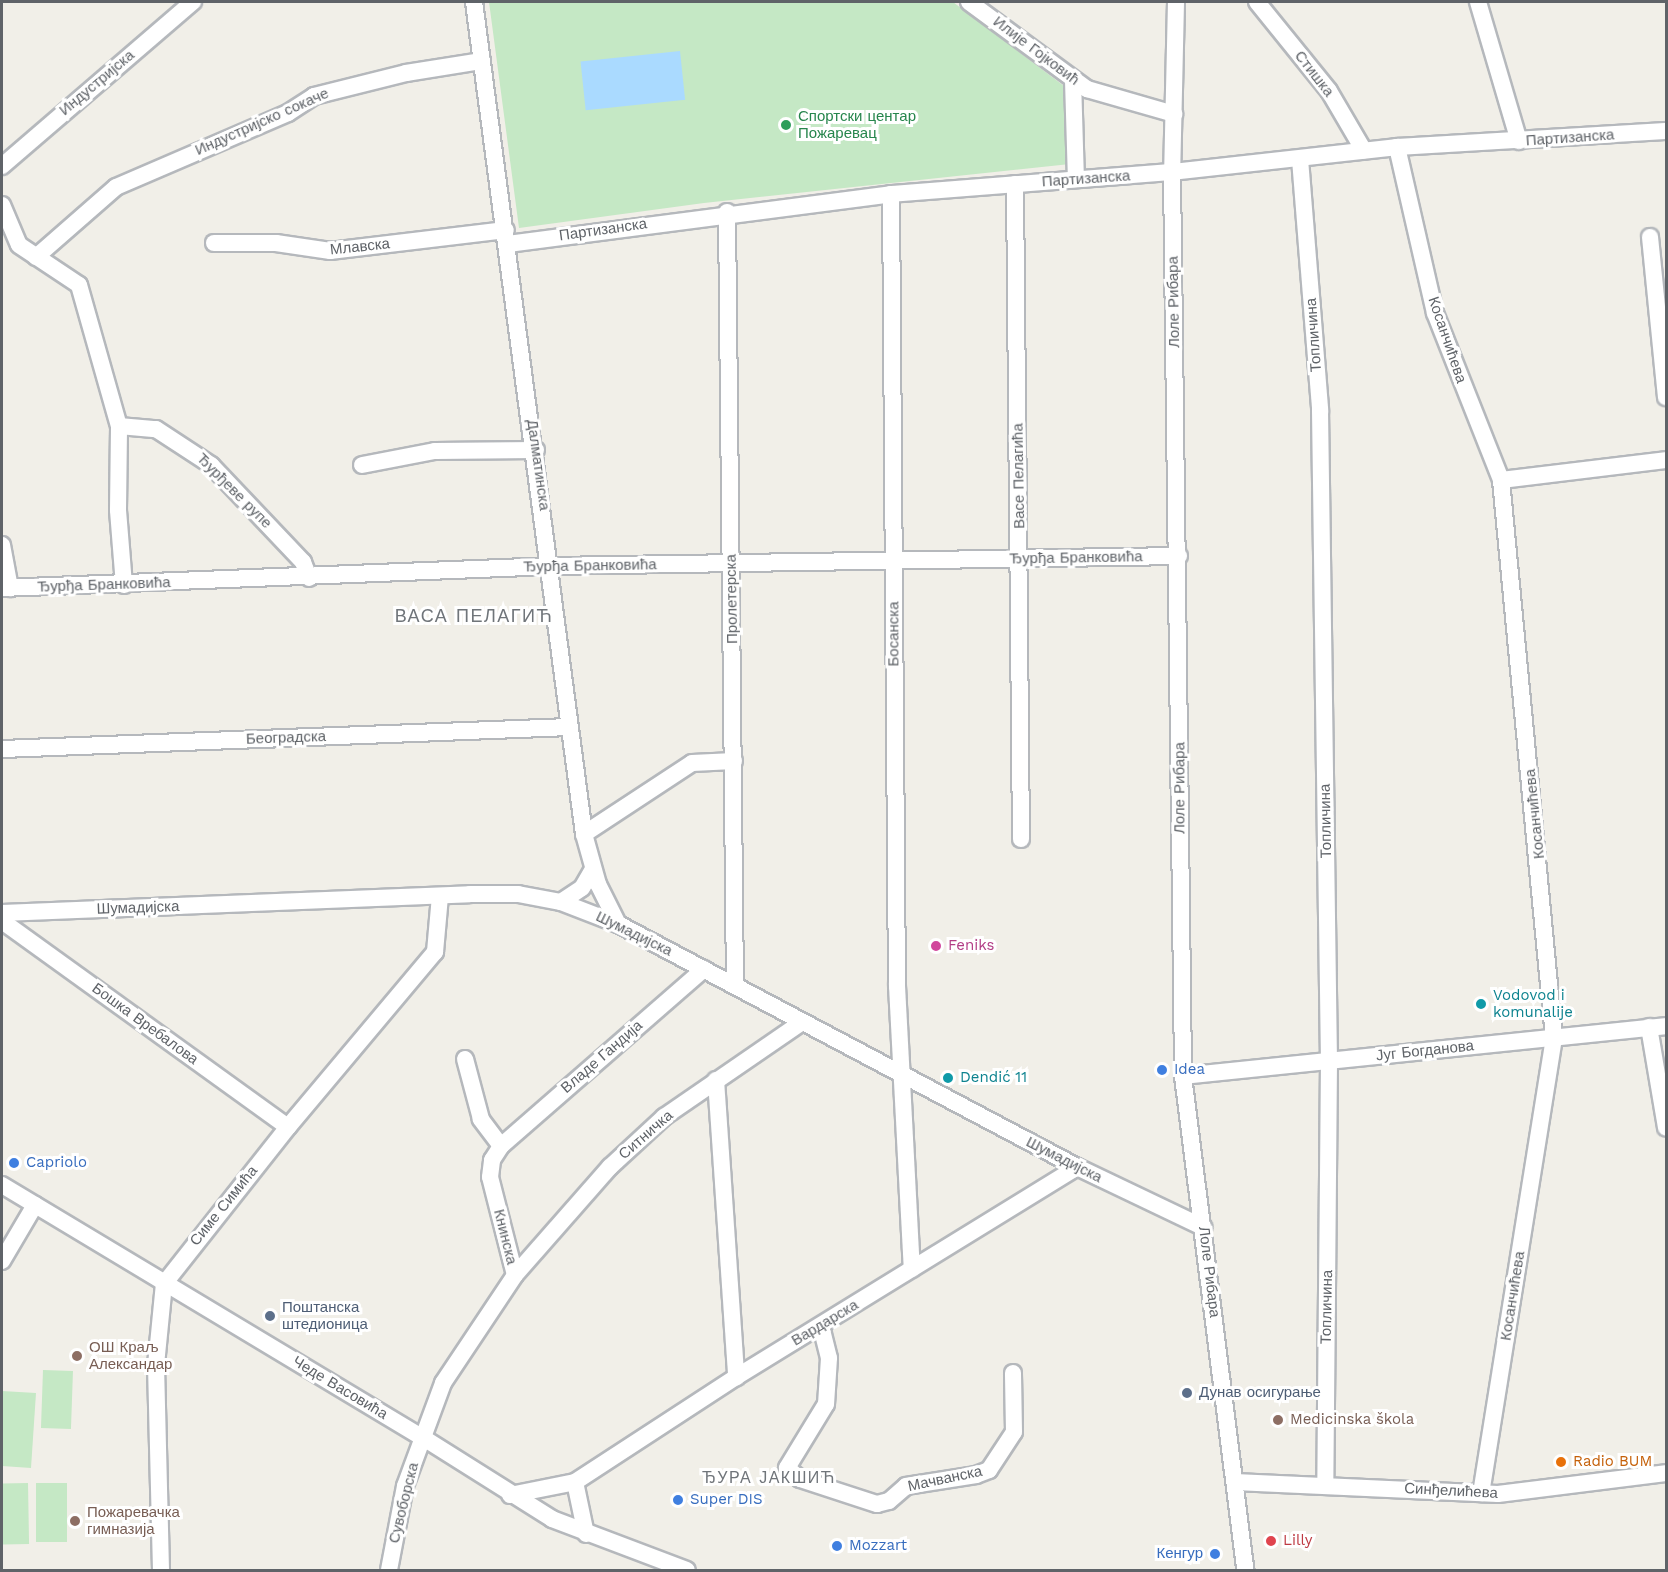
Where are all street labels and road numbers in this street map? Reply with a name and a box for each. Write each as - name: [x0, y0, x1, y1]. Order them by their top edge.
- street label: Илије Гојковић: [989, 13, 1083, 89]
- street label: Индустријска: [56, 46, 138, 120]
- street label: Стишка: [1290, 47, 1338, 101]
- street label: Индустријско сокаче: [192, 84, 332, 160]
- street label: Партизанска: [1525, 126, 1615, 150]
- street label: Партизанска: [1041, 167, 1131, 191]
- street label: Партизанска: [558, 215, 648, 245]
- street label: Млавска: [329, 235, 391, 259]
- street label: Лоле Рибара: [1164, 256, 1184, 348]
- street label: Косанчићева: [1424, 294, 1470, 386]
- street label: Топличина: [1302, 297, 1326, 373]
- street label: Далматинска: [523, 418, 553, 512]
- street label: Васе Пелагића: [1009, 423, 1029, 529]
- street label: Ђурђеве рупе: [193, 450, 275, 532]
- street label: Ђурђа Бранковића: [1009, 548, 1143, 568]
- street label: Пролетерска: [722, 554, 742, 644]
- street label: Ђурђа Бранковића: [523, 556, 657, 576]
- street label: Ђурђа Бранковића: [37, 574, 171, 596]
- street label: Босанска: [885, 601, 903, 667]
- street label: Београдска: [246, 728, 326, 748]
- street label: Лоле Рибара: [1171, 742, 1189, 834]
- street label: Косанчићева: [1521, 768, 1549, 860]
- street label: Топличина: [1316, 784, 1336, 858]
- street label: Шумадијска: [96, 898, 180, 918]
- street label: Шумадијска: [593, 908, 675, 960]
- street label: Бошка Вребалова: [88, 979, 202, 1069]
- street label: Владе Гандија: [558, 1017, 646, 1097]
- street label: Југ Богданова: [1375, 1037, 1475, 1065]
- street label: Ситничка: [615, 1107, 677, 1163]
- street label: Шумадијска: [1023, 1133, 1105, 1187]
- street label: Симе Симића: [186, 1162, 262, 1250]
- street label: Книнска: [489, 1207, 521, 1267]
- street label: Лоле Рибара: [1194, 1225, 1224, 1319]
- street label: Косанчићева: [1497, 1250, 1529, 1342]
- street label: Топличина: [1317, 1270, 1337, 1344]
- street label: Вардарска: [788, 1296, 862, 1350]
- street label: Чеде Васовића: [289, 1353, 391, 1423]
- street label: Сувоборска: [385, 1461, 423, 1545]
- street label: Мачванска: [906, 1462, 984, 1496]
- street label: Синђелићева: [1404, 1480, 1498, 1502]

